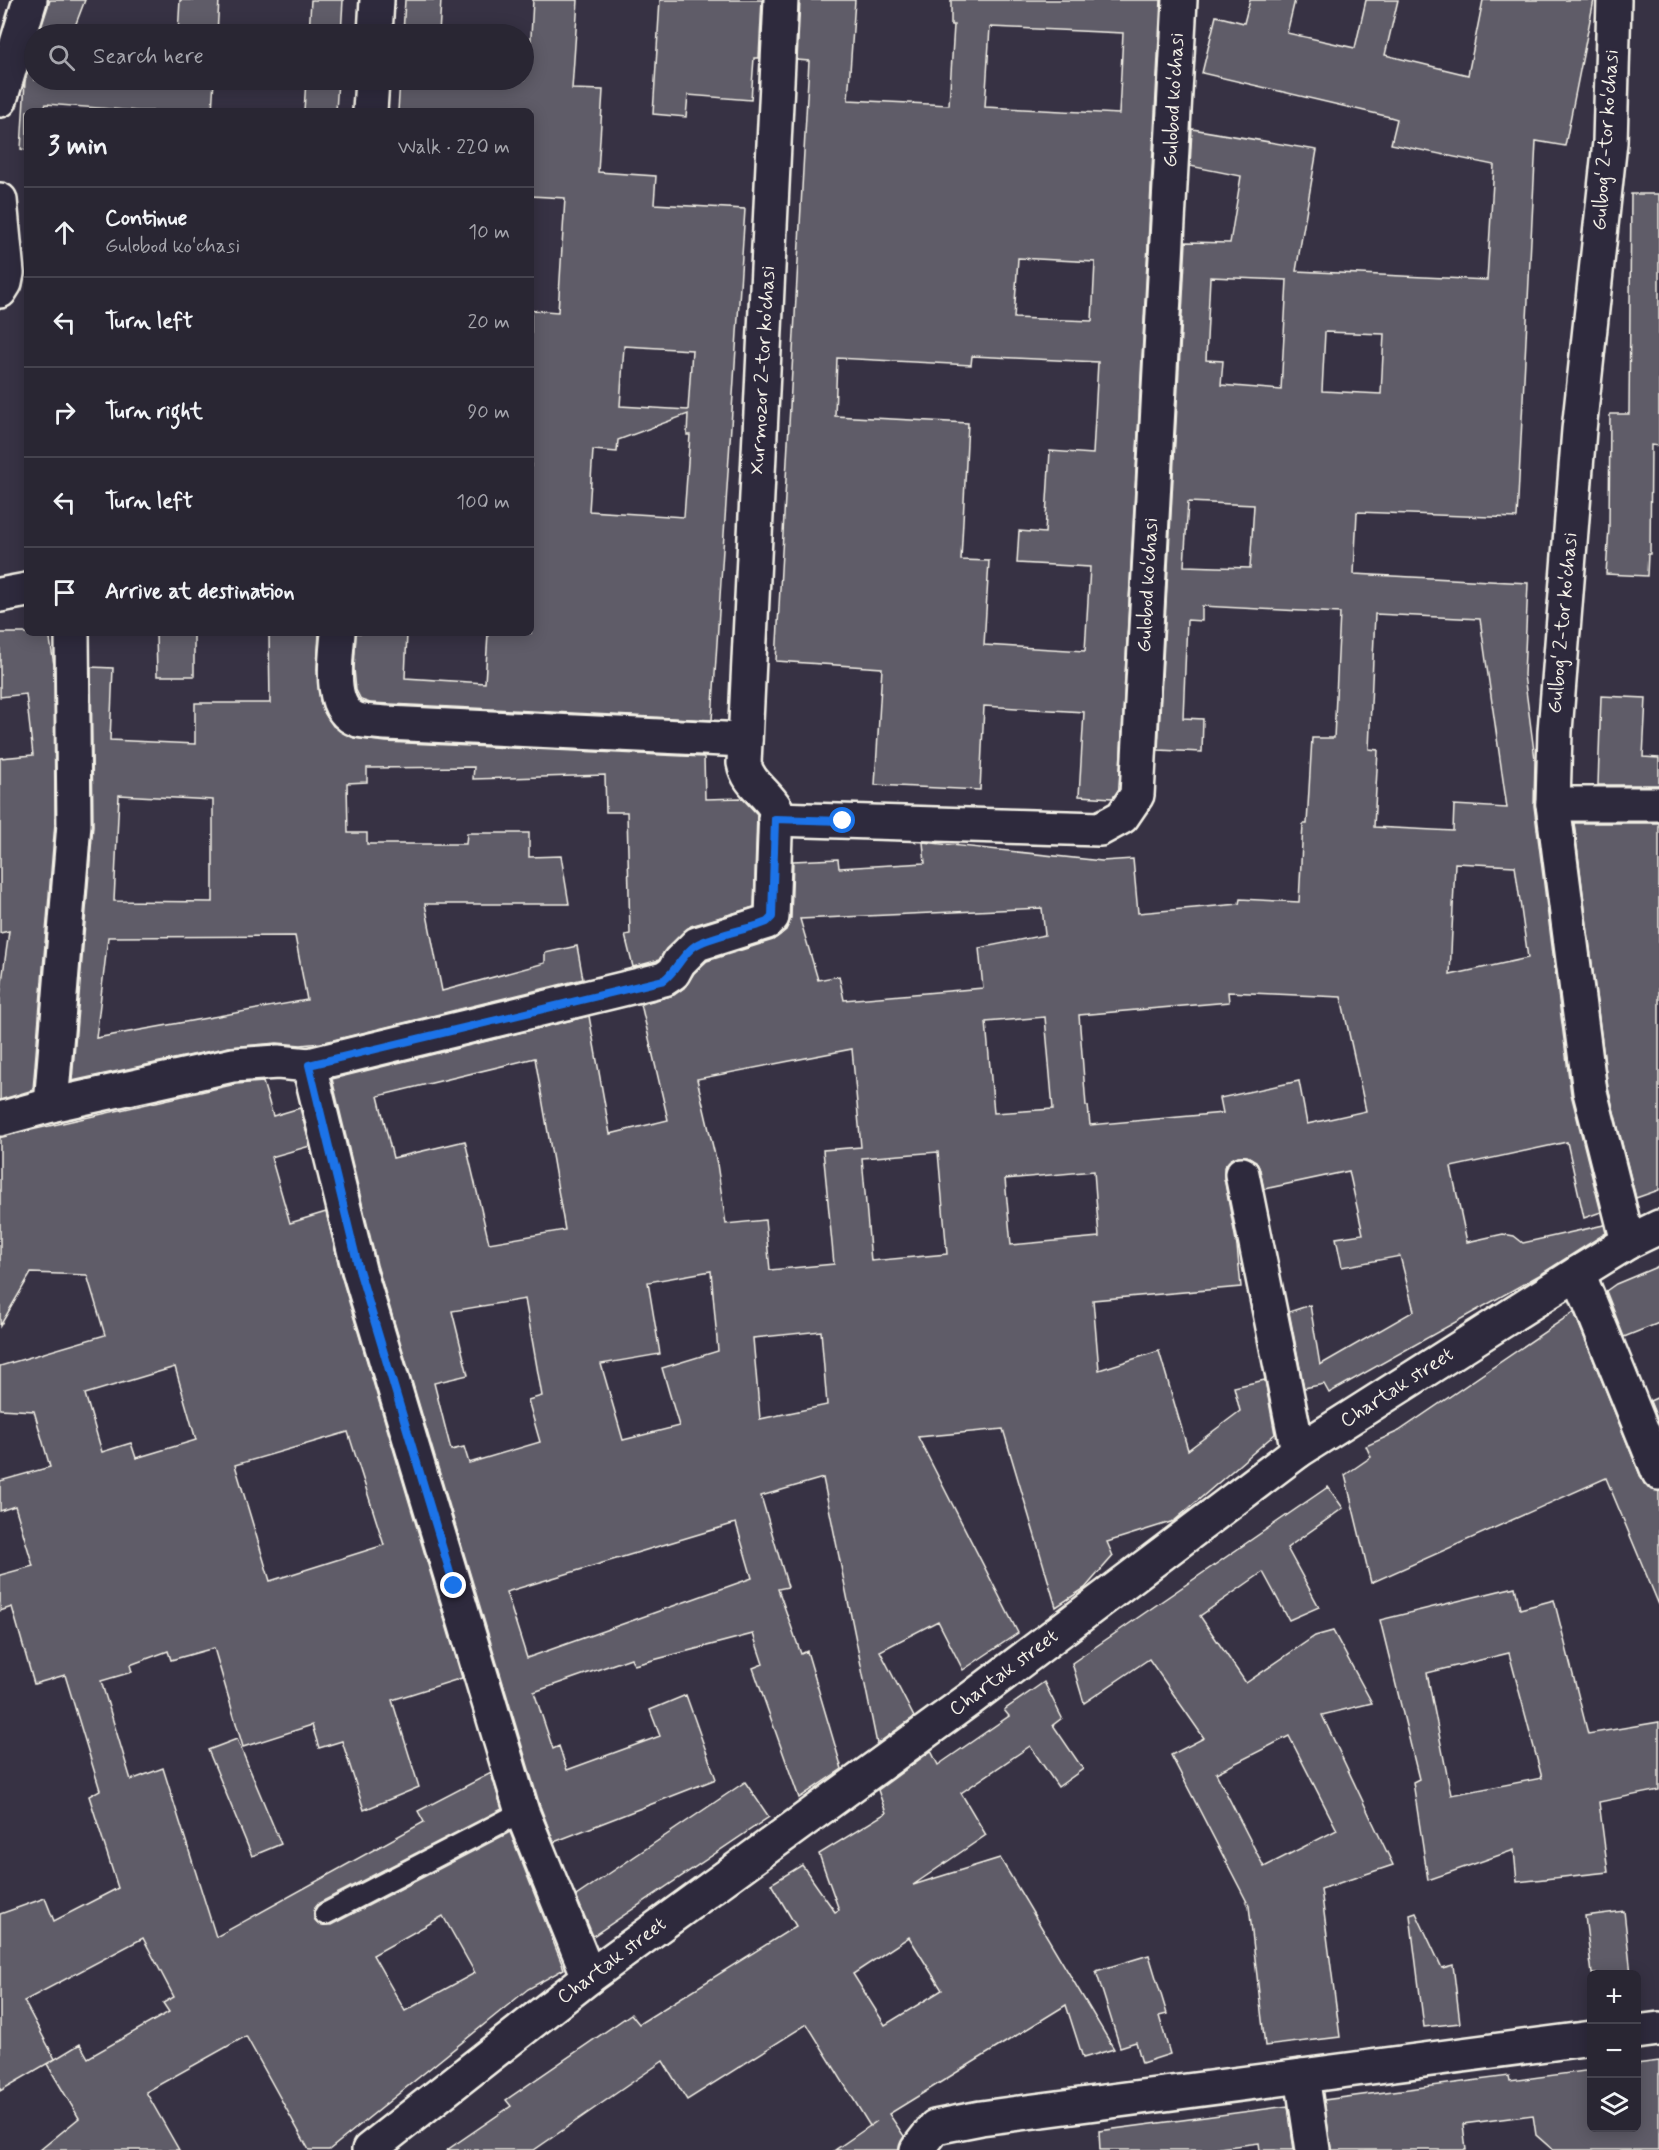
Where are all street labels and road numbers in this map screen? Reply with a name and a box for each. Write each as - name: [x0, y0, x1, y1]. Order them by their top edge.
- street label: Gulobod koʻchasi: [1157, 32, 1191, 168]
- street label: Gulbogʻ 2-tor koʻchasi: [1586, 48, 1626, 232]
- street label: Xurmozor 2-tor koʻchasi: [744, 265, 782, 475]
- street label: Gulobod koʻchasi: [1131, 517, 1165, 653]
- street label: Gulbogʻ 2-tor koʻchasi: [1542, 531, 1584, 715]
- street label: Chartak street: [1335, 1341, 1459, 1435]
- street label: Chartak street: [944, 1623, 1064, 1723]
- street label: Chartak street: [552, 1911, 672, 2011]

